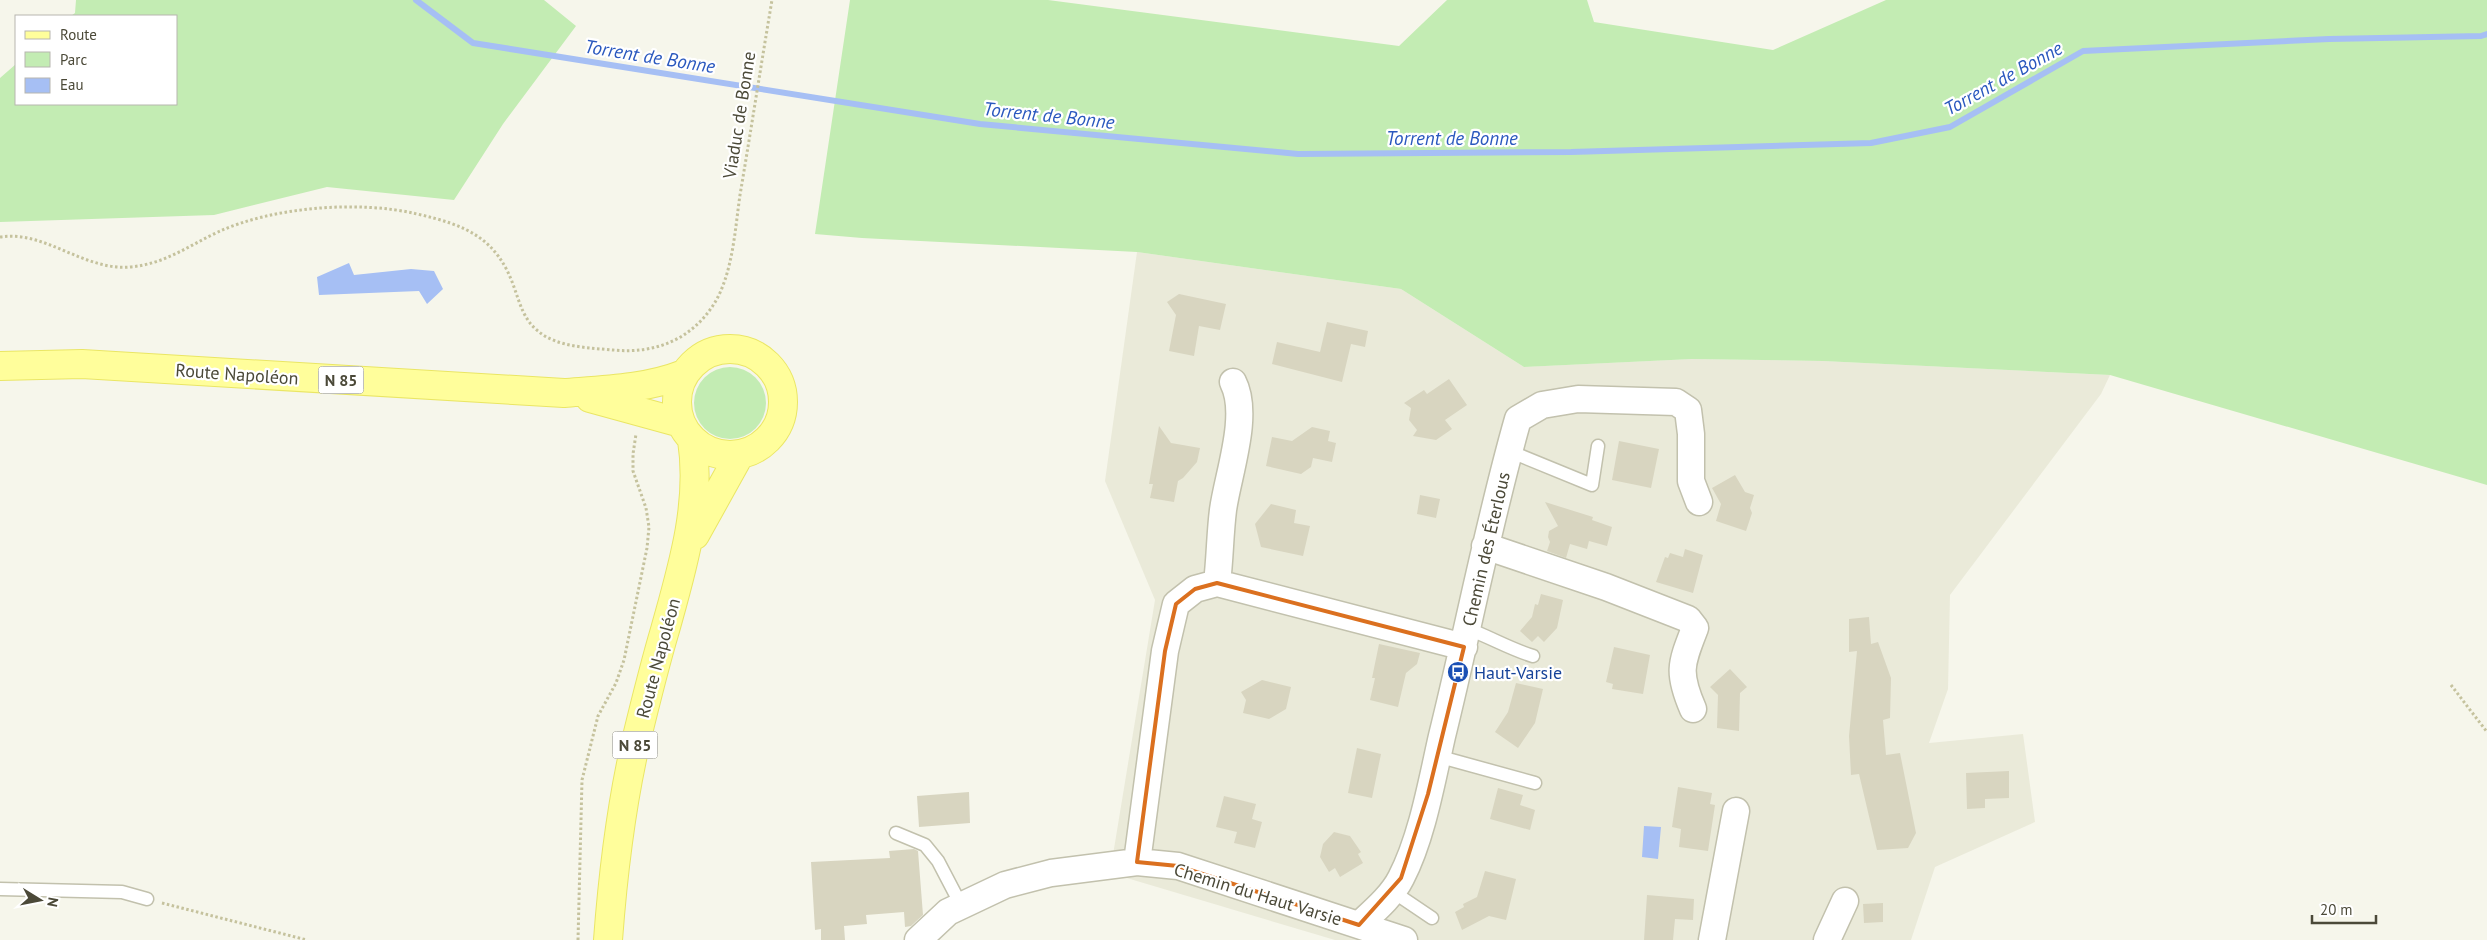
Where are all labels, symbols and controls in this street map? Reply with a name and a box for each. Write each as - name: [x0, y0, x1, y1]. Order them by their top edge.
- legend: [15, 15, 178, 105]
- text: Route: [60, 25, 97, 44]
- water label: Torrent de Bonne: [583, 34, 717, 78]
- water label: Torrent de Bonne: [1940, 35, 2067, 120]
- text: Parc: [60, 50, 87, 69]
- street label: Viaduc de Bonne: [717, 50, 760, 181]
- text: Eau: [60, 75, 84, 94]
- water label: Torrent de Bonne: [982, 96, 1116, 134]
- water label: Torrent de Bonne: [1386, 126, 1518, 150]
- street label: Route Napoléon: [175, 358, 299, 390]
- road number: N 85: [318, 366, 364, 394]
- street label: Chemin des Éterlous: [1457, 470, 1515, 628]
- street label: Route Napoléon: [631, 596, 685, 720]
- bus stop icon: Haut-Varsie: [1446, 660, 1470, 684]
- place label: Haut-Varsie: [1474, 661, 1562, 684]
- road number: N 85: [612, 732, 658, 758]
- street label: Chemin du Haut Varsie: [1171, 857, 1345, 931]
- north arrow: [15, 875, 65, 925]
- scale bar: [2312, 892, 2376, 924]
- text: N: [43, 896, 62, 908]
- text: 20 m: [2320, 900, 2353, 919]

